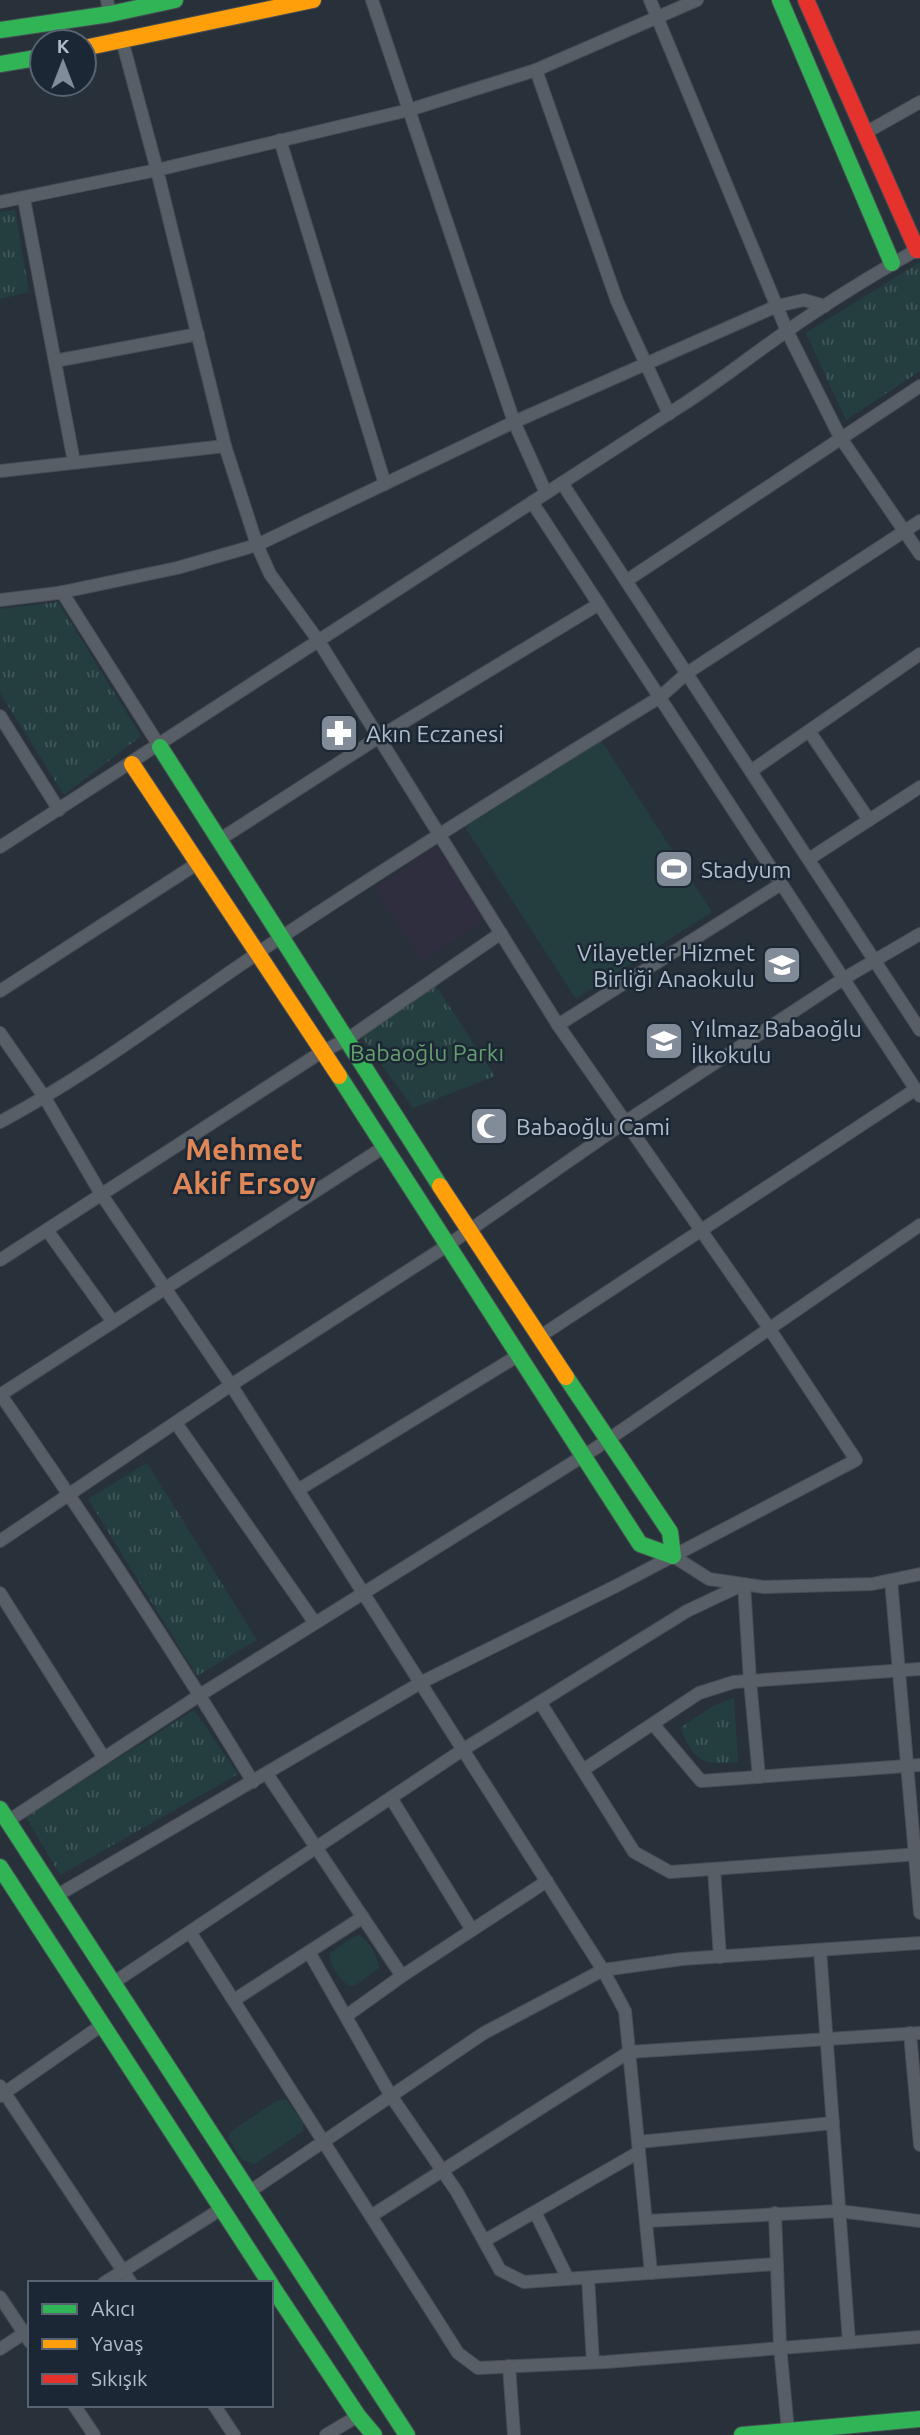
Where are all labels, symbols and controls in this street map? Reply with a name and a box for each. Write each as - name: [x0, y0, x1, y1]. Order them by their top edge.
- north arrow: [28, 28, 98, 98]
- text: K: [57, 35, 70, 57]
- pharmacy icon: Akın Eczanesi: [318, 712, 360, 754]
- place label: Akın Eczanesi: [366, 721, 504, 746]
- sports icon: Stadyum: [653, 848, 695, 890]
- place label: Stadyum: [701, 857, 791, 882]
- place label: Vilayetler Hizmet Birliği Anaokulu: [577, 940, 755, 991]
- school or university icon: Vilayetler Hizmet Birliği Anaokulu: [761, 944, 803, 986]
- place label: Yılmaz Babaoğlu İlkokulu: [691, 1016, 862, 1067]
- school or university icon: Yılmaz Babaoğlu İlkokulu: [643, 1020, 685, 1062]
- park label: Babaoğlu Parkı: [350, 1040, 504, 1065]
- mosque icon: Babaoğlu Cami: [468, 1105, 510, 1147]
- place label: Babaoğlu Cami: [516, 1114, 670, 1139]
- district label: Mehmet Akif Ersoy: [172, 1132, 316, 1200]
- legend: [28, 2281, 273, 2407]
- text: Akıcı: [91, 2296, 135, 2320]
- text: Yavaş: [91, 2331, 143, 2355]
- text: Sıkışık: [91, 2366, 148, 2390]

